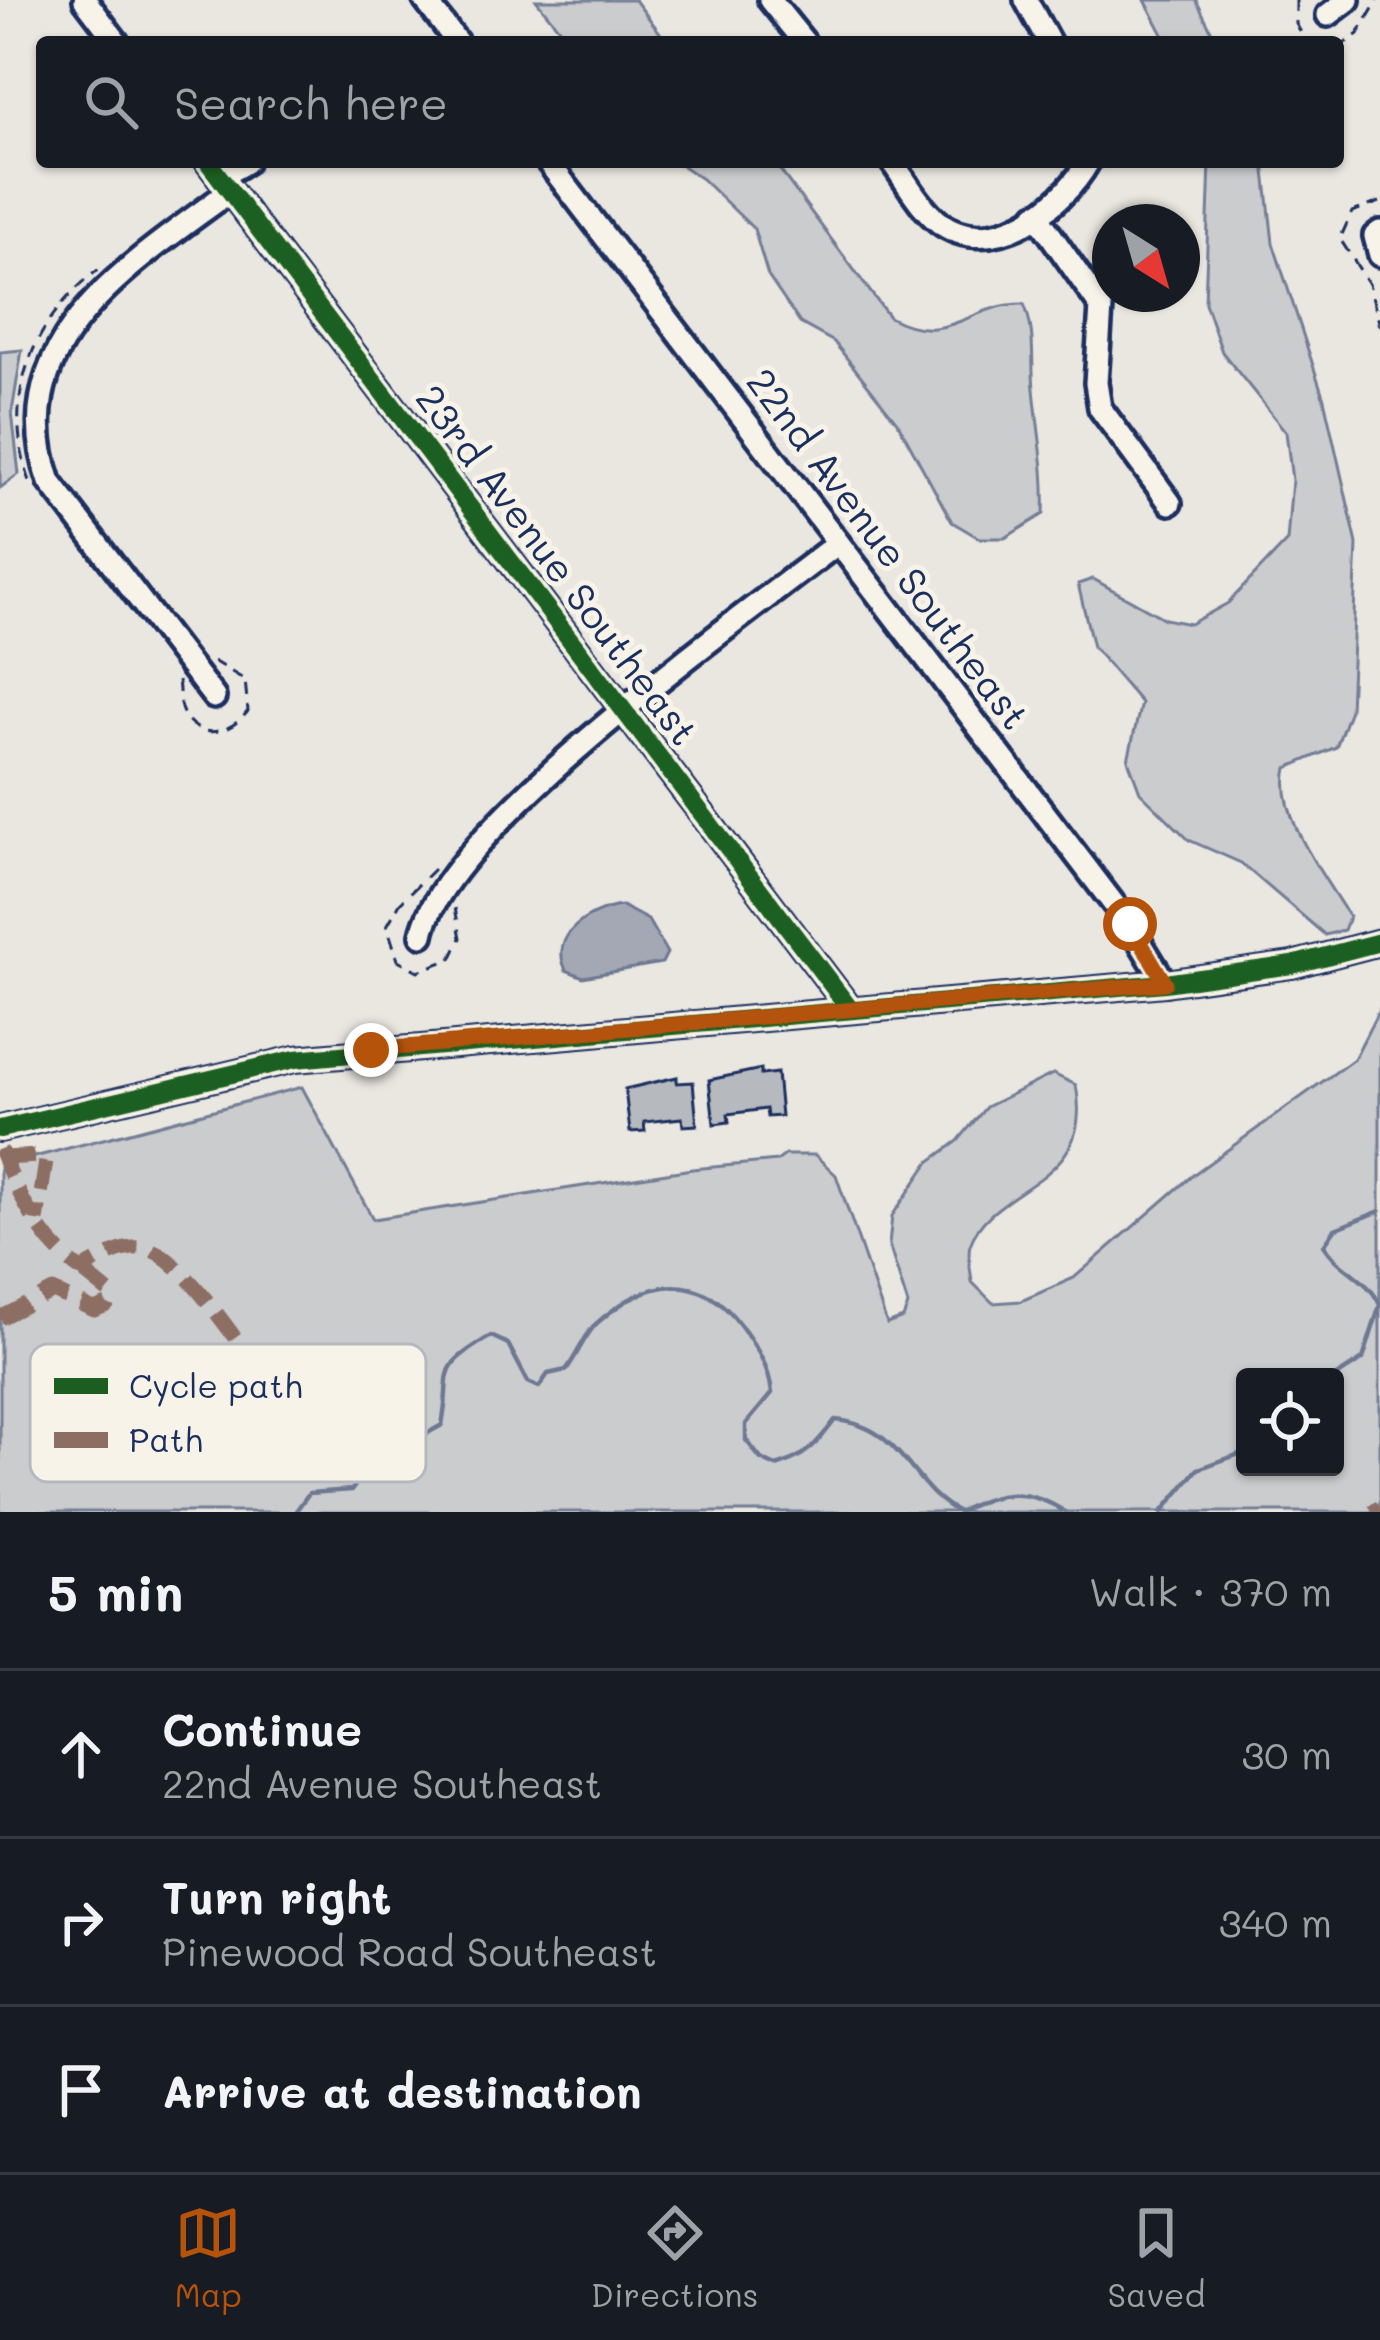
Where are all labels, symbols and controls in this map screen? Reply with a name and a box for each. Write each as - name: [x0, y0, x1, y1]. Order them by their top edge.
- search box: [36, 36, 1344, 168]
- icon: search: [78, 69, 144, 135]
- text: Search here: [174, 73, 448, 131]
- north arrow: [1092, 204, 1200, 312]
- street label: 22nd Avenue Southeast: [736, 357, 1042, 739]
- street label: 23rd Avenue Southeast: [406, 373, 711, 755]
- route start: [1103, 897, 1157, 951]
- route end: [344, 1023, 398, 1077]
- legend: [30, 1344, 426, 1482]
- text: Cycle path: [129, 1363, 303, 1407]
- map controls: [1236, 1368, 1344, 1476]
- button: locate: [1236, 1368, 1344, 1476]
- text: Path: [129, 1417, 203, 1460]
- text: 5 min: [48, 1557, 183, 1624]
- text: Walk · 370 m: [1089, 1565, 1332, 1616]
- text: Continue: [162, 1699, 362, 1757]
- icon: ahead: [48, 1721, 114, 1787]
- text: 30 m: [1242, 1728, 1332, 1779]
- text: 22nd Avenue Southeast: [162, 1757, 602, 1808]
- text: Turn right: [162, 1867, 391, 1925]
- icon: right: [48, 1889, 114, 1955]
- text: 340 m: [1219, 1896, 1332, 1947]
- text: Pinewood Road Southeast: [162, 1925, 657, 1976]
- icon: arrive: [48, 2057, 114, 2123]
- text: Arrive at destination: [162, 2061, 642, 2119]
- tab: Map: [175, 2200, 242, 2315]
- tab: Directions: [591, 2200, 758, 2315]
- tab: Saved: [1108, 2200, 1205, 2315]

